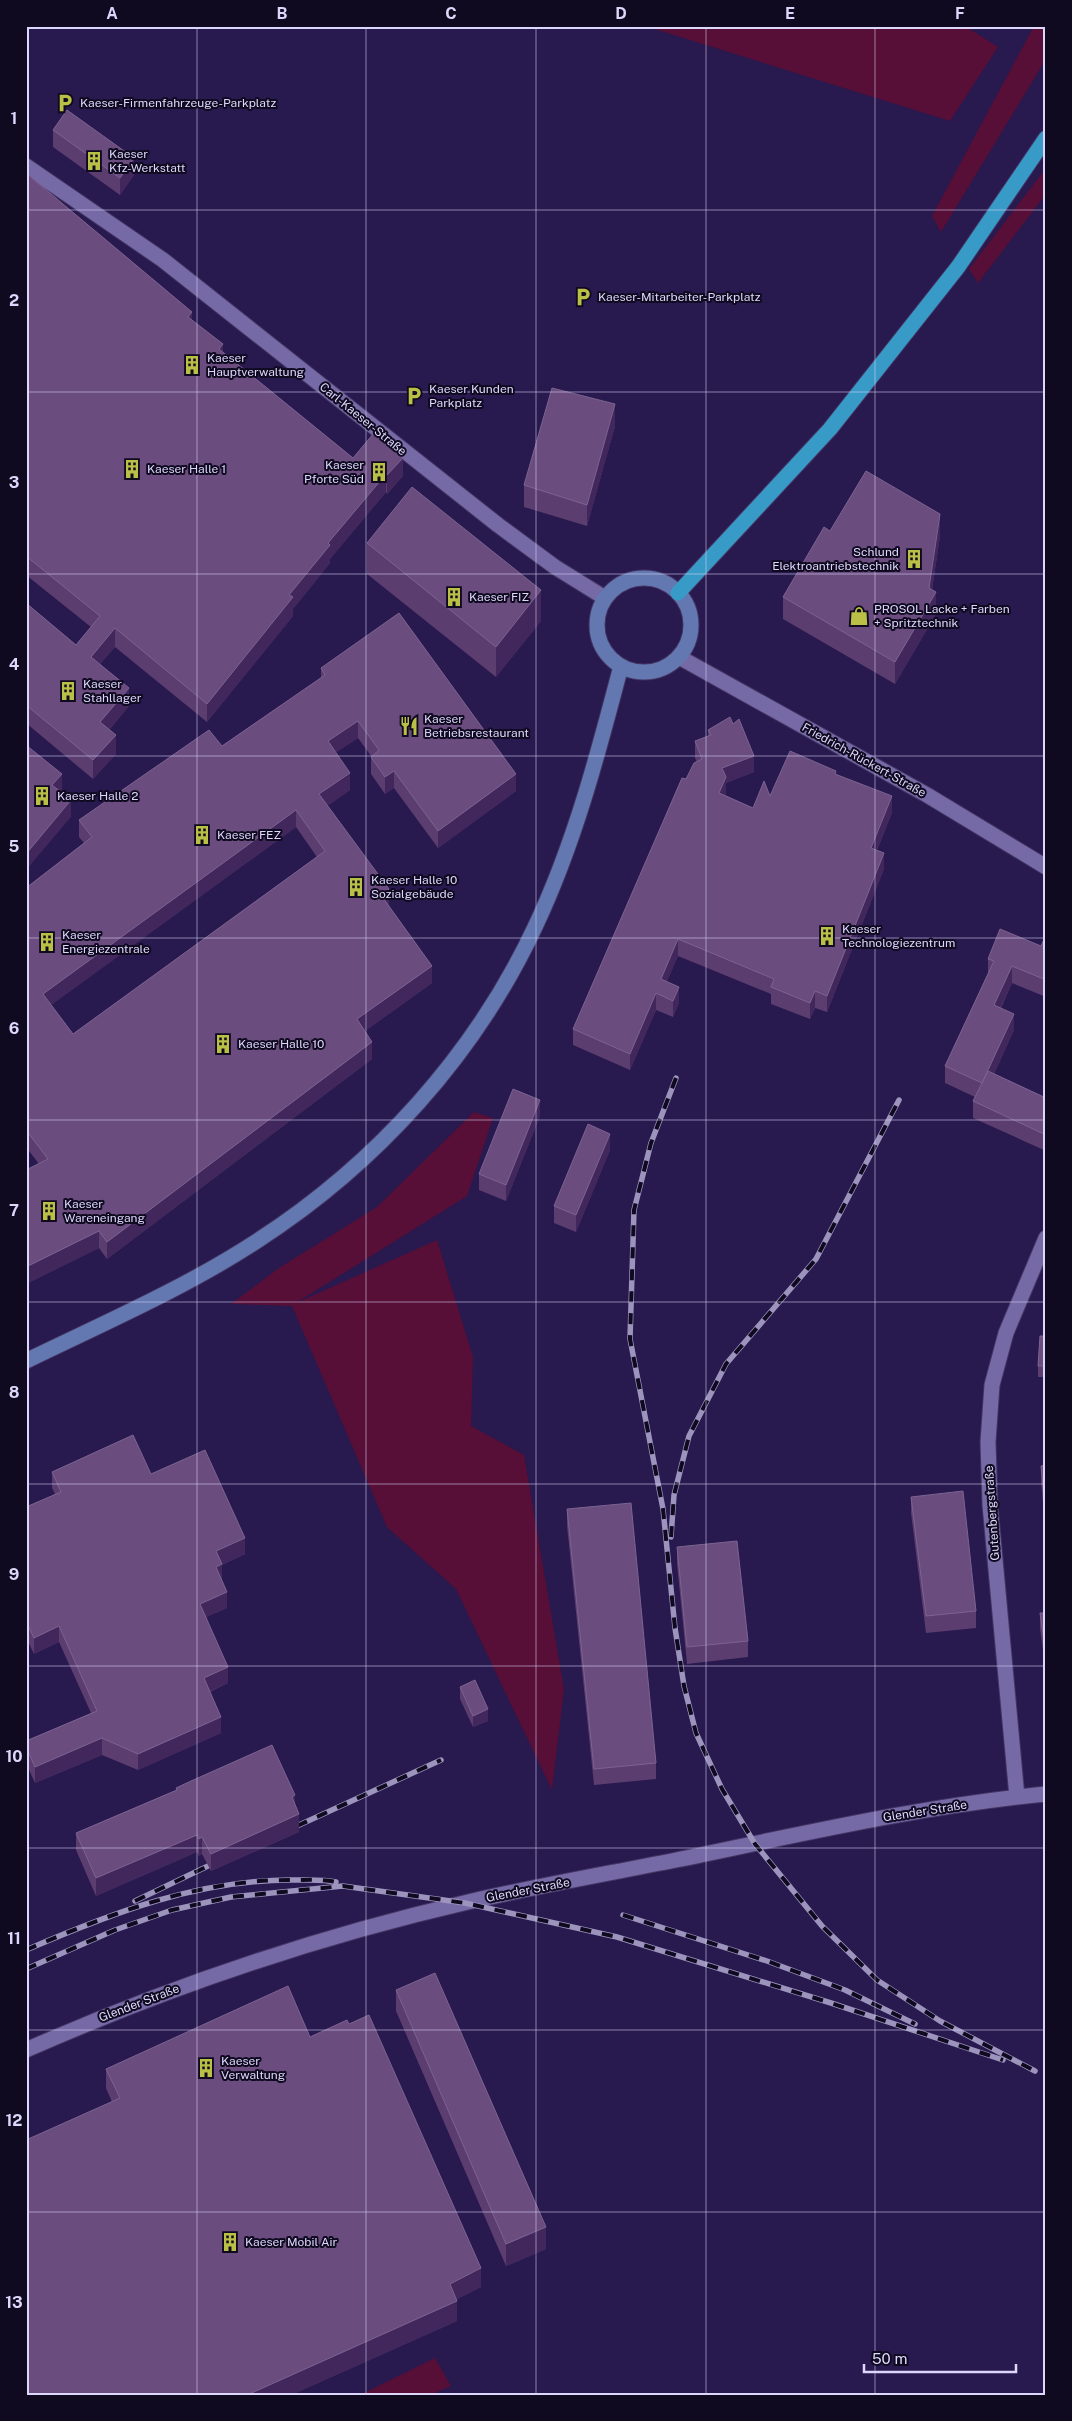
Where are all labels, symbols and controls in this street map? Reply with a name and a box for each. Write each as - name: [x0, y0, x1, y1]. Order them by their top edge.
- text: A: [106, 4, 118, 23]
- text: B: [277, 4, 288, 23]
- text: C: [445, 4, 457, 23]
- text: D: [615, 4, 627, 23]
- text: E: [785, 4, 795, 23]
- text: F: [955, 4, 965, 23]
- parking icon: Kaeser-Firmenfahrzeuge-Parkplatz: [54, 92, 76, 114]
- place label: Kaeser-Firmenfahrzeuge-Parkplatz: [80, 96, 276, 110]
- text: 1: [11, 109, 17, 128]
- place label: Kaeser Kfz-Werkstatt: [109, 147, 186, 175]
- building icon: Kaeser Kfz-Werkstatt: [83, 150, 105, 172]
- parking icon: Kaeser-Mitarbeiter-Parkplatz: [572, 286, 594, 308]
- place label: Kaeser-Mitarbeiter-Parkplatz: [598, 290, 761, 304]
- text: 2: [9, 291, 19, 310]
- place label: Kaeser Hauptverwaltung: [207, 351, 304, 379]
- building icon: Kaeser Hauptverwaltung: [181, 354, 203, 376]
- street label: Carl-Kaeser-Straße: [317, 380, 409, 458]
- place label: Kaeser Kunden Parkplatz: [429, 382, 514, 410]
- parking icon: Kaeser Kunden Parkplatz: [403, 385, 425, 407]
- building icon: Kaeser Halle 1: [121, 458, 143, 480]
- place label: Kaeser Pforte Süd: [304, 458, 364, 486]
- building icon: Kaeser Pforte Süd: [368, 461, 390, 483]
- place label: Kaeser Halle 1: [147, 462, 226, 476]
- text: 3: [9, 473, 19, 492]
- place label: Schlund Elektroantriebstechnik: [772, 545, 899, 573]
- building icon: Schlund Elektroantriebstechnik: [903, 548, 925, 570]
- building icon: Kaeser FIZ: [443, 586, 465, 608]
- place label: Kaeser FIZ: [469, 590, 529, 604]
- place label: PROSOL Lacke + Farben + Spritztechnik: [874, 602, 1010, 630]
- shop icon: PROSOL Lacke + Farben + Spritztechnik: [848, 605, 870, 627]
- text: 4: [9, 655, 20, 674]
- place label: Kaeser Stahllager: [83, 677, 142, 705]
- building icon: Kaeser Stahllager: [57, 680, 79, 702]
- place label: Kaeser Betriebsrestaurant: [424, 712, 529, 740]
- restaurant icon: Kaeser Betriebsrestaurant: [398, 715, 420, 737]
- street label: Friedrich-Rückert-Straße: [800, 720, 929, 800]
- building icon: Kaeser Halle 2: [31, 785, 53, 807]
- place label: Kaeser Halle 2: [57, 789, 138, 803]
- building icon: Kaeser FEZ: [191, 824, 213, 846]
- place label: Kaeser FEZ: [217, 828, 282, 842]
- text: 5: [9, 837, 20, 856]
- place label: Kaeser Halle 10 Sozialgebäude: [371, 873, 457, 901]
- building icon: Kaeser Halle 10 Sozialgebäude: [345, 876, 367, 898]
- place label: Kaeser Technologiezentrum: [842, 922, 955, 950]
- building icon: Kaeser Technologiezentrum: [816, 925, 838, 947]
- place label: Kaeser Energiezentrale: [62, 928, 150, 956]
- building icon: Kaeser Energiezentrale: [36, 931, 58, 953]
- text: 6: [9, 1019, 19, 1038]
- building icon: Kaeser Halle 10: [212, 1033, 234, 1055]
- place label: Kaeser Halle 10: [238, 1037, 324, 1051]
- place label: Kaeser Wareneingang: [64, 1197, 145, 1225]
- building icon: Kaeser Wareneingang: [38, 1200, 60, 1222]
- text: 7: [9, 1201, 19, 1220]
- text: 8: [9, 1383, 20, 1402]
- street label: Gutenbergstraße: [982, 1465, 1002, 1561]
- text: 9: [9, 1565, 19, 1584]
- text: 10: [5, 1747, 23, 1766]
- street label: Glender Straße: [882, 1797, 968, 1825]
- street label: Glender Straße: [485, 1875, 571, 1905]
- text: 11: [7, 1929, 21, 1948]
- street label: Glender Straße: [97, 1981, 181, 2025]
- place label: Kaeser Verwaltung: [221, 2054, 285, 2082]
- building icon: Kaeser Verwaltung: [195, 2057, 217, 2079]
- text: 12: [5, 2111, 23, 2130]
- building icon: Kaeser Mobil Air: [219, 2231, 241, 2253]
- place label: Kaeser Mobil Air: [245, 2235, 338, 2249]
- text: 13: [5, 2293, 23, 2312]
- scale bar: [864, 2341, 1017, 2373]
- text: 50 m: [872, 2350, 907, 2367]

